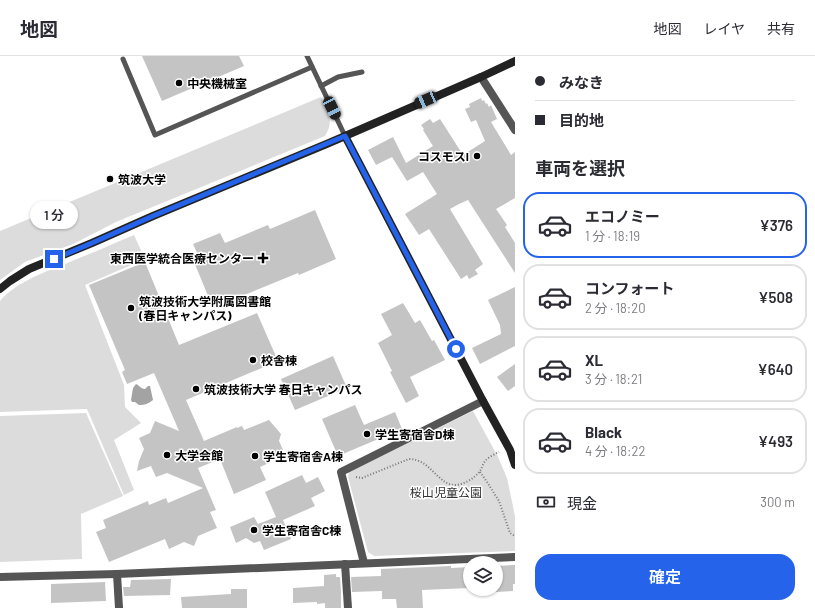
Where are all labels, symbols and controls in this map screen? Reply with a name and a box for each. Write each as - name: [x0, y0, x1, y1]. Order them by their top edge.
- text: 地図: [20, 17, 58, 40]
- text: 地図: [653, 20, 681, 37]
- text: レイヤ: [703, 20, 745, 37]
- text: 共有: [767, 20, 795, 37]
- text: みなき: [559, 73, 604, 91]
- place label: 中央機械室: [187, 76, 247, 90]
- marker: 中央機械室: [174, 78, 184, 88]
- car: [413, 90, 439, 110]
- car: [321, 95, 343, 121]
- text: 目的地: [559, 111, 604, 129]
- place label: コスモスI: [418, 149, 469, 163]
- marker: コスモスI: [472, 151, 482, 161]
- text: 車両を選択: [535, 157, 625, 179]
- place label: 筑波大学: [118, 172, 166, 186]
- marker: 筑波大学: [105, 174, 115, 184]
- callout: 1 分: [30, 201, 78, 229]
- text: 1 分: [44, 207, 64, 223]
- icon: car: [537, 207, 573, 243]
- text: エコノミー: [585, 207, 660, 225]
- text: ¥376: [759, 216, 793, 234]
- text: 1 分 · 18:19: [585, 228, 640, 244]
- route end: [45, 250, 63, 268]
- place label: 東西医学統合医療センター: [110, 251, 254, 265]
- marker: 東西医学統合医療センター: [257, 252, 269, 264]
- icon: car: [537, 279, 573, 315]
- text: コンフォート: [585, 279, 675, 297]
- text: ¥508: [758, 288, 793, 306]
- place label: 筑波技術大学附属図書館 (春日キャンパス): [138, 294, 271, 322]
- text: 2 分 · 18:20: [585, 300, 646, 316]
- marker: 筑波技術大学附属図書館 (春日キャンパス): [126, 303, 136, 313]
- route start: [447, 340, 465, 358]
- icon: car: [537, 351, 573, 387]
- text: XL: [585, 351, 603, 369]
- place label: 校舎棟: [261, 353, 297, 367]
- marker: 校舎棟: [248, 355, 258, 365]
- text: ¥640: [757, 360, 793, 378]
- text: 3 分 · 18:21: [585, 371, 642, 387]
- place label: 筑波技術大学 春日キャンパス: [204, 382, 362, 396]
- marker: 筑波技術大学 春日キャンパス: [191, 384, 201, 394]
- icon: car: [537, 423, 573, 459]
- text: Black: [585, 423, 622, 441]
- place label: 学生寄宿舎D棟: [375, 427, 454, 441]
- marker: 学生寄宿舎D棟: [362, 429, 372, 439]
- text: ¥493: [758, 432, 793, 450]
- text: 4 分 · 18:22: [585, 443, 645, 459]
- place label: 大学会館: [175, 448, 223, 462]
- place label: 学生寄宿舎A棟: [263, 449, 343, 463]
- marker: 大学会館: [162, 450, 172, 460]
- marker: 学生寄宿舎A棟: [250, 451, 260, 461]
- park label: 桜山児童公園: [410, 485, 482, 499]
- icon: cash: [535, 491, 557, 513]
- text: 現金: [567, 494, 597, 512]
- text: 300 m: [760, 494, 795, 510]
- place label: 学生寄宿舎C棟: [262, 523, 341, 537]
- marker: 学生寄宿舎C棟: [249, 525, 259, 535]
- button: 確定: [535, 554, 795, 600]
- map controls: [463, 556, 503, 596]
- button: layers: [463, 556, 503, 596]

